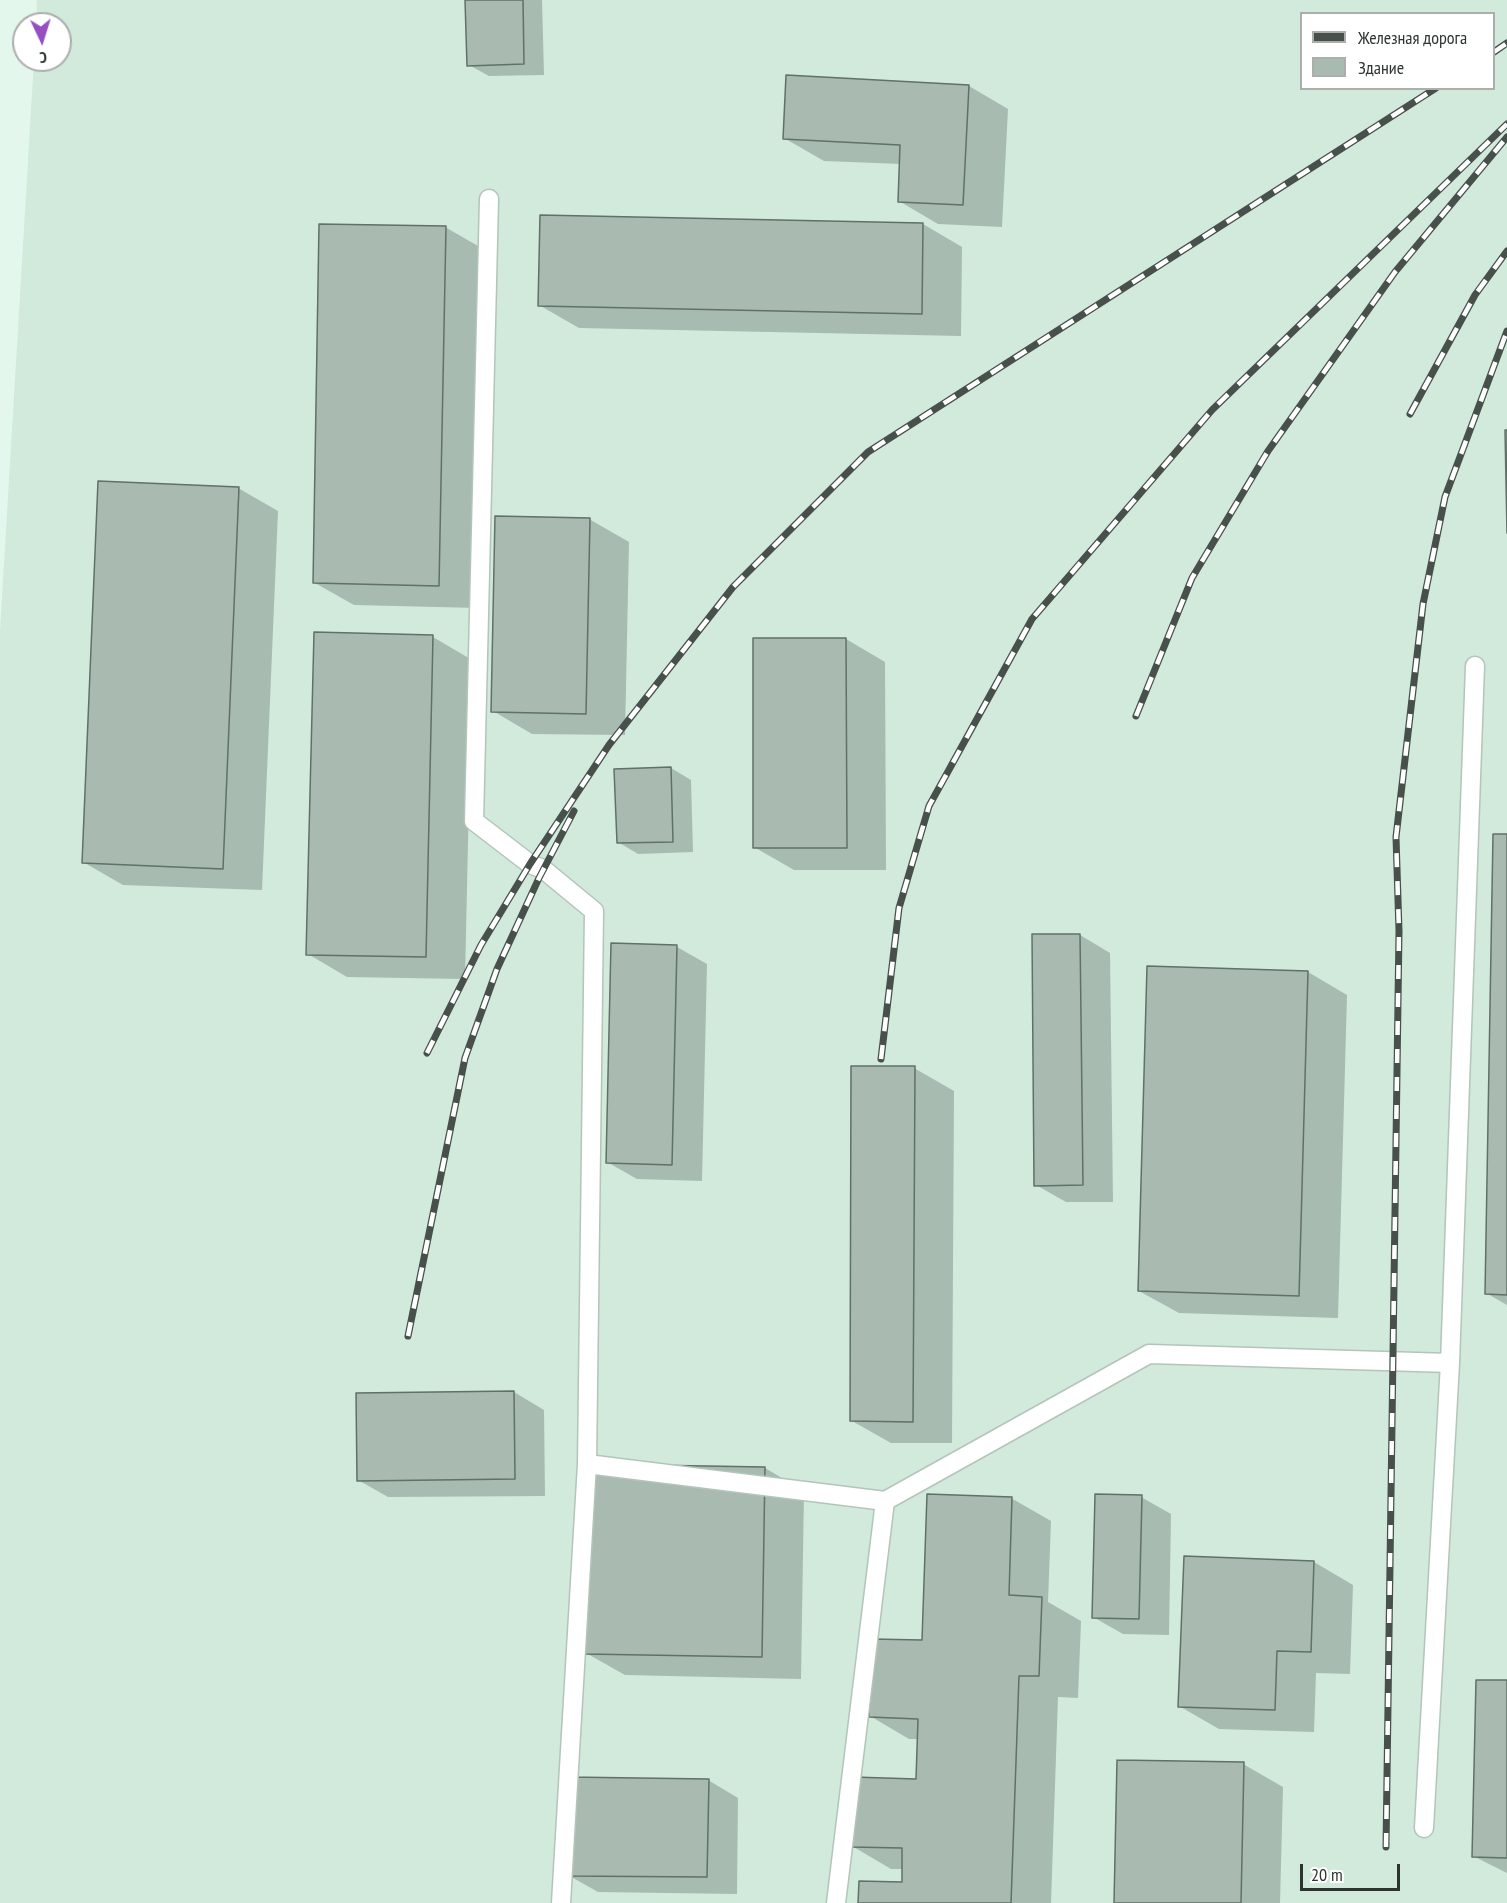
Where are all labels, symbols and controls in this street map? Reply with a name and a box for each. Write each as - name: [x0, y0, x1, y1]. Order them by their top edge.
- north arrow: [12, 12, 72, 72]
- legend: [1300, 12, 1495, 90]
- text: Железная дорога: [1358, 26, 1467, 49]
- text: С: [39, 48, 47, 68]
- text: Здание: [1358, 56, 1404, 79]
- scale bar: [1303, 1852, 1404, 1890]
- text: 20 m: [1311, 1863, 1343, 1886]

